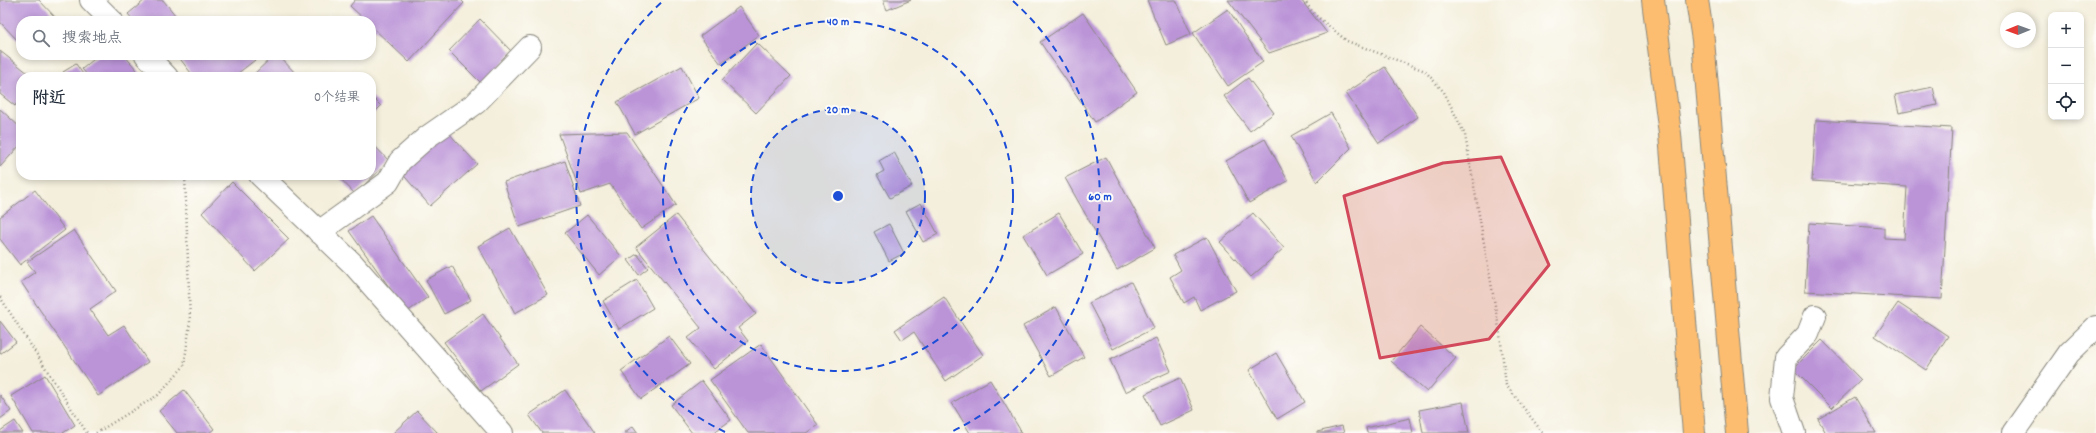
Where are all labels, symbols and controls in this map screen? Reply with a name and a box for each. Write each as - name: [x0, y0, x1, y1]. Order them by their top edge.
- north arrow: [2000, 12, 2036, 48]
- map controls: [2048, 12, 2084, 120]
- button: +: [2048, 12, 2084, 48]
- text: 40 m: [827, 14, 849, 31]
- search box: [16, 16, 376, 60]
- icon: search: [30, 27, 52, 49]
- text: 搜索地点: [62, 28, 122, 50]
- button: −: [2048, 48, 2084, 84]
- button: locate: [2048, 84, 2084, 120]
- text: 附近: [32, 88, 66, 112]
- text: 0个结果: [314, 89, 360, 108]
- text: 20 m: [827, 102, 849, 119]
- centre of rings: [831, 189, 845, 203]
- text: 60 m: [1088, 189, 1112, 206]

